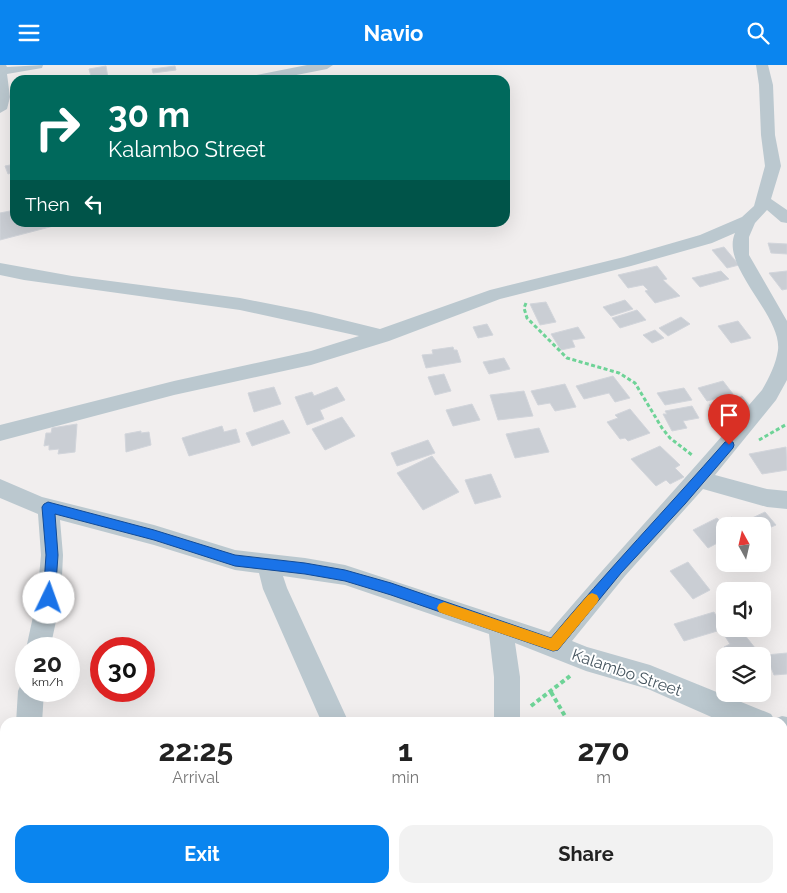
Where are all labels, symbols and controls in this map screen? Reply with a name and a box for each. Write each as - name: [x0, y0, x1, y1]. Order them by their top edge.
- icon: menu: [15, 19, 43, 47]
- icon: search: [744, 19, 772, 47]
- text: Navio: [364, 20, 423, 46]
- text: 30 m: [108, 94, 190, 135]
- icon: right: [25, 95, 90, 160]
- text: Kalambo Street: [108, 136, 266, 162]
- icon: left: [80, 190, 108, 218]
- text: Then: [25, 193, 70, 215]
- pin: [708, 394, 750, 445]
- icon: arrive: [715, 401, 743, 429]
- north arrow: [716, 517, 771, 573]
- map controls: [716, 517, 771, 702]
- position arrow: [22, 571, 74, 623]
- button: sound: [716, 582, 771, 637]
- speed limit sign: 30: [90, 637, 155, 702]
- street label: Kalambo Street: [570, 645, 685, 700]
- button: layers: [716, 647, 771, 702]
- text: 20: [33, 648, 62, 678]
- text: km/h: [32, 675, 63, 689]
- text: 22:25: [158, 733, 233, 768]
- text: 1: [398, 733, 413, 768]
- text: 270: [577, 733, 630, 768]
- text: Arrival: [172, 768, 219, 787]
- text: min: [392, 768, 419, 787]
- text: m: [596, 768, 611, 787]
- button: Exit: [15, 825, 389, 883]
- button: Share: [399, 825, 773, 883]

